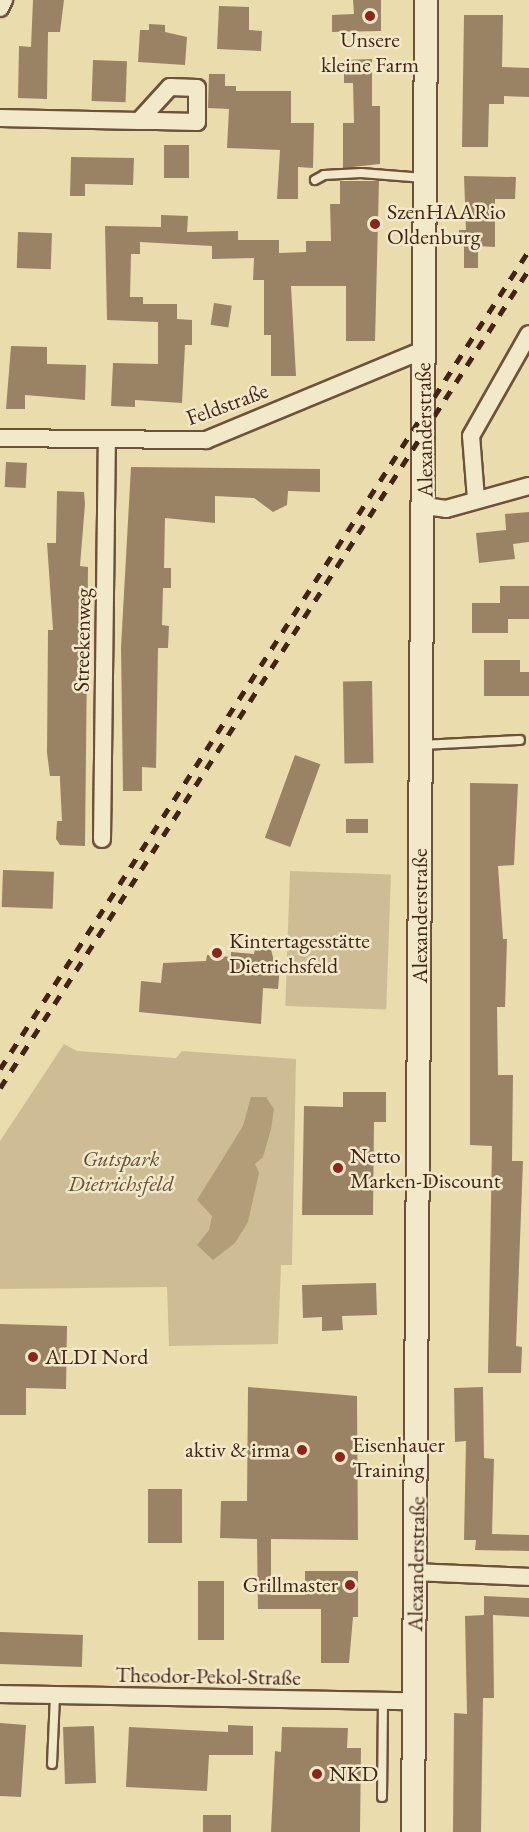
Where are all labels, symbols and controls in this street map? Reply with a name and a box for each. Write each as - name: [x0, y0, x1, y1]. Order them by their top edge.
- marker: Unsere kleine Farm: [363, 9, 377, 23]
- place label: Unsere kleine Farm: [321, 26, 419, 78]
- place label: SzenHAARio Oldenburg: [387, 198, 506, 249]
- marker: SzenHAARio Oldenburg: [368, 217, 382, 231]
- street label: Alexanderstraße: [410, 362, 438, 498]
- street label: Feldstraße: [182, 377, 272, 431]
- street label: Streekenweg: [68, 588, 96, 692]
- street label: Alexanderstraße: [407, 848, 433, 984]
- place label: Kintertagesstätte Dietrichsfeld: [229, 927, 370, 978]
- marker: Kintertagesstätte Dietrichsfeld: [210, 946, 224, 960]
- place label: Netto Marken-Discount: [350, 1142, 501, 1194]
- park label: Gutspark Dietrichsfeld: [68, 1145, 174, 1196]
- marker: Netto Marken-Discount: [331, 1161, 345, 1175]
- place label: ALDI Nord: [45, 1344, 148, 1370]
- marker: ALDI Nord: [26, 1350, 40, 1364]
- place label: Eisenhauer Training: [352, 1431, 445, 1482]
- place label: aktiv & irma: [185, 1437, 290, 1463]
- marker: aktiv & irma: [295, 1443, 309, 1457]
- marker: Eisenhauer Training: [333, 1450, 347, 1464]
- street label: Alexanderstraße: [402, 1496, 430, 1632]
- place label: Grillmaster: [243, 1572, 338, 1598]
- marker: Grillmaster: [343, 1578, 357, 1592]
- street label: Theodor-Pekol-Straße: [115, 1661, 301, 1691]
- place label: NKD: [329, 1761, 378, 1787]
- marker: NKD: [310, 1767, 324, 1781]

